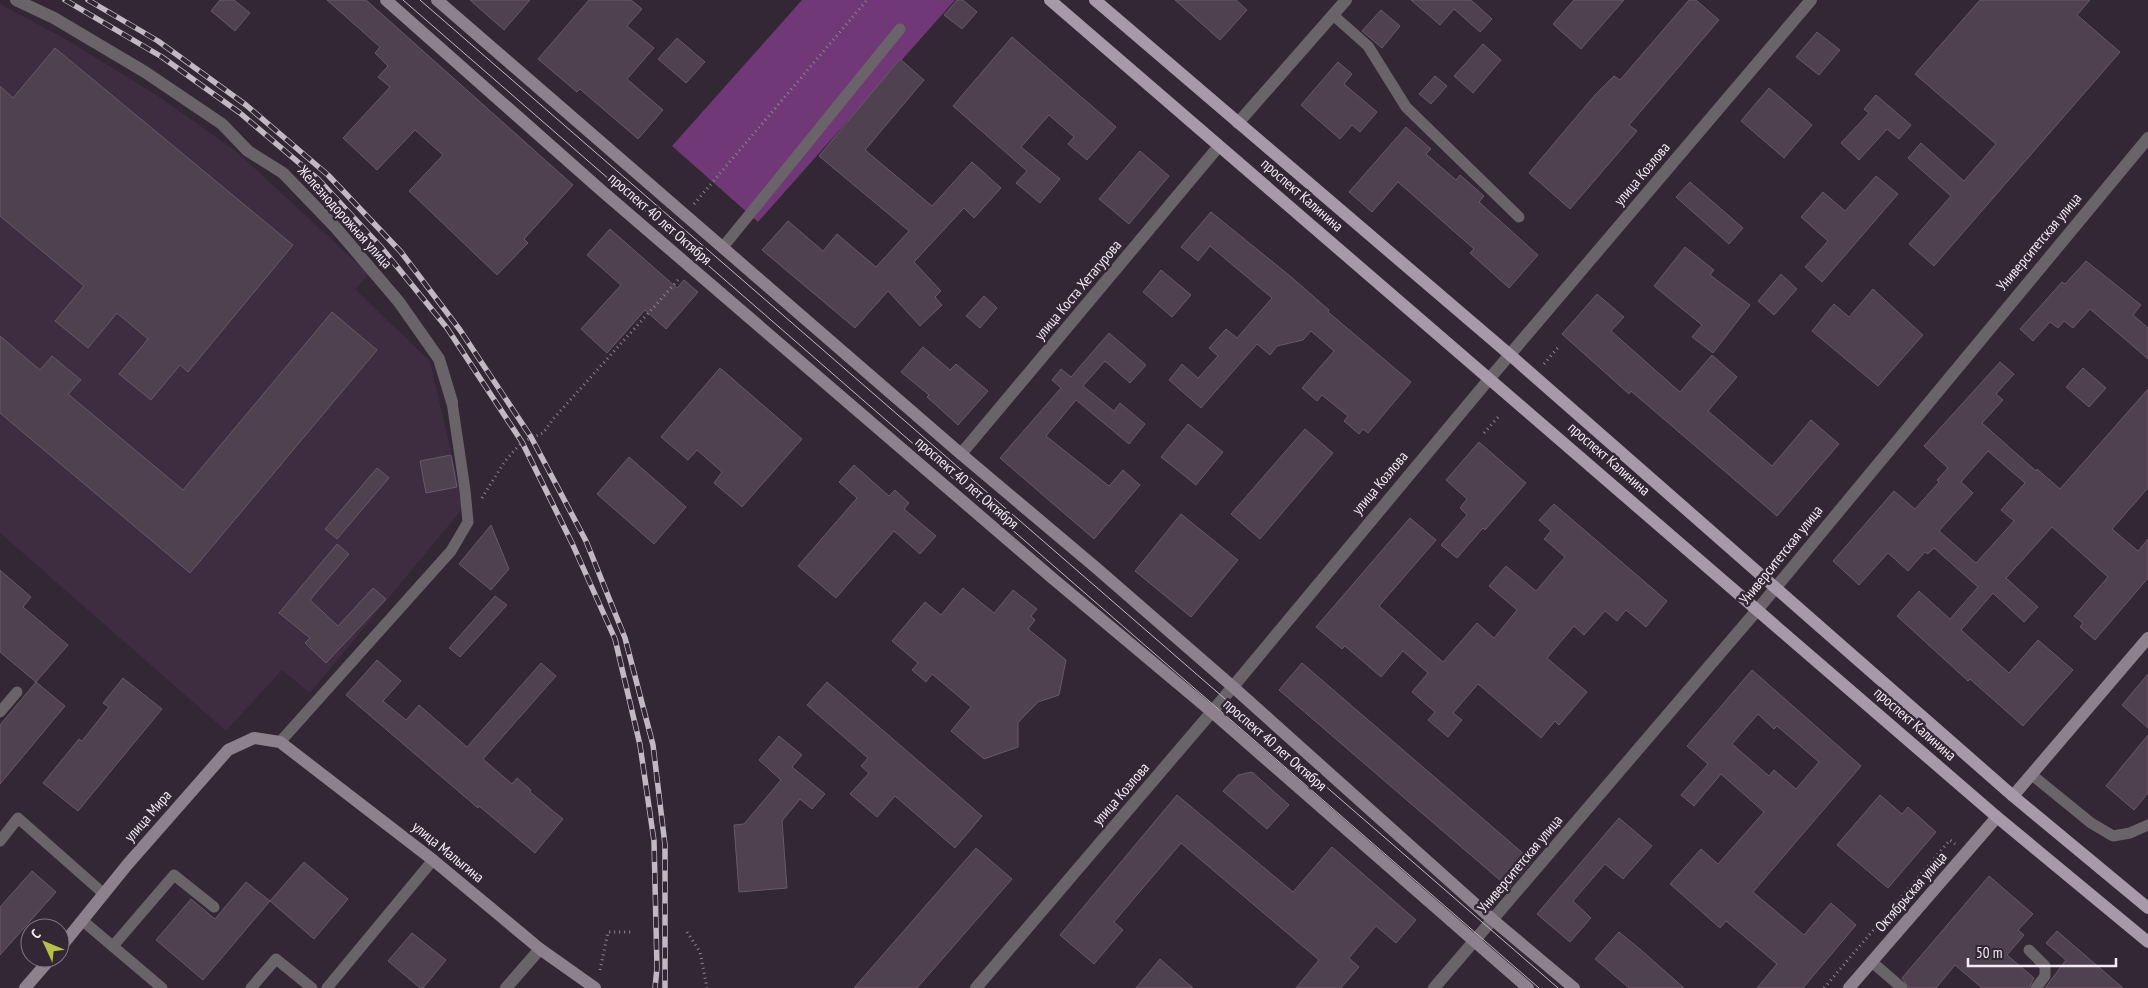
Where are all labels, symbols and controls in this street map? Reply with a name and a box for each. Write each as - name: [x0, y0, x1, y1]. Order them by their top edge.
- street label: улица Козлова: [1610, 138, 1674, 209]
- street label: проспект Калинина: [1257, 154, 1347, 235]
- street label: Железнодорожная улица: [293, 160, 397, 272]
- street label: проспект 40 лет Октября: [605, 169, 716, 269]
- street label: Университетская улица: [1992, 189, 2085, 295]
- street label: улица Коста Хетагурова: [1030, 236, 1125, 344]
- street label: проспект Калинина: [1564, 418, 1654, 499]
- street label: проспект 40 лет Октября: [912, 433, 1023, 533]
- street label: улица Козлова: [1348, 447, 1412, 518]
- street label: Университетская улица: [1735, 501, 1826, 608]
- street label: проспект Калинина: [1870, 683, 1960, 764]
- street label: проспект 40 лет Октября: [1220, 695, 1331, 795]
- street label: улица Козлова: [1088, 758, 1153, 829]
- street label: улица Мира: [120, 786, 175, 846]
- street label: Университетская улица: [1473, 811, 1566, 917]
- street label: улица Малыгина: [408, 817, 488, 886]
- street label: Октябрьская улица: [1871, 848, 1951, 936]
- north arrow: [20, 918, 70, 968]
- text: С: [27, 925, 45, 943]
- scale bar: [1968, 936, 2116, 968]
- text: 50 m: [1976, 943, 2002, 962]

